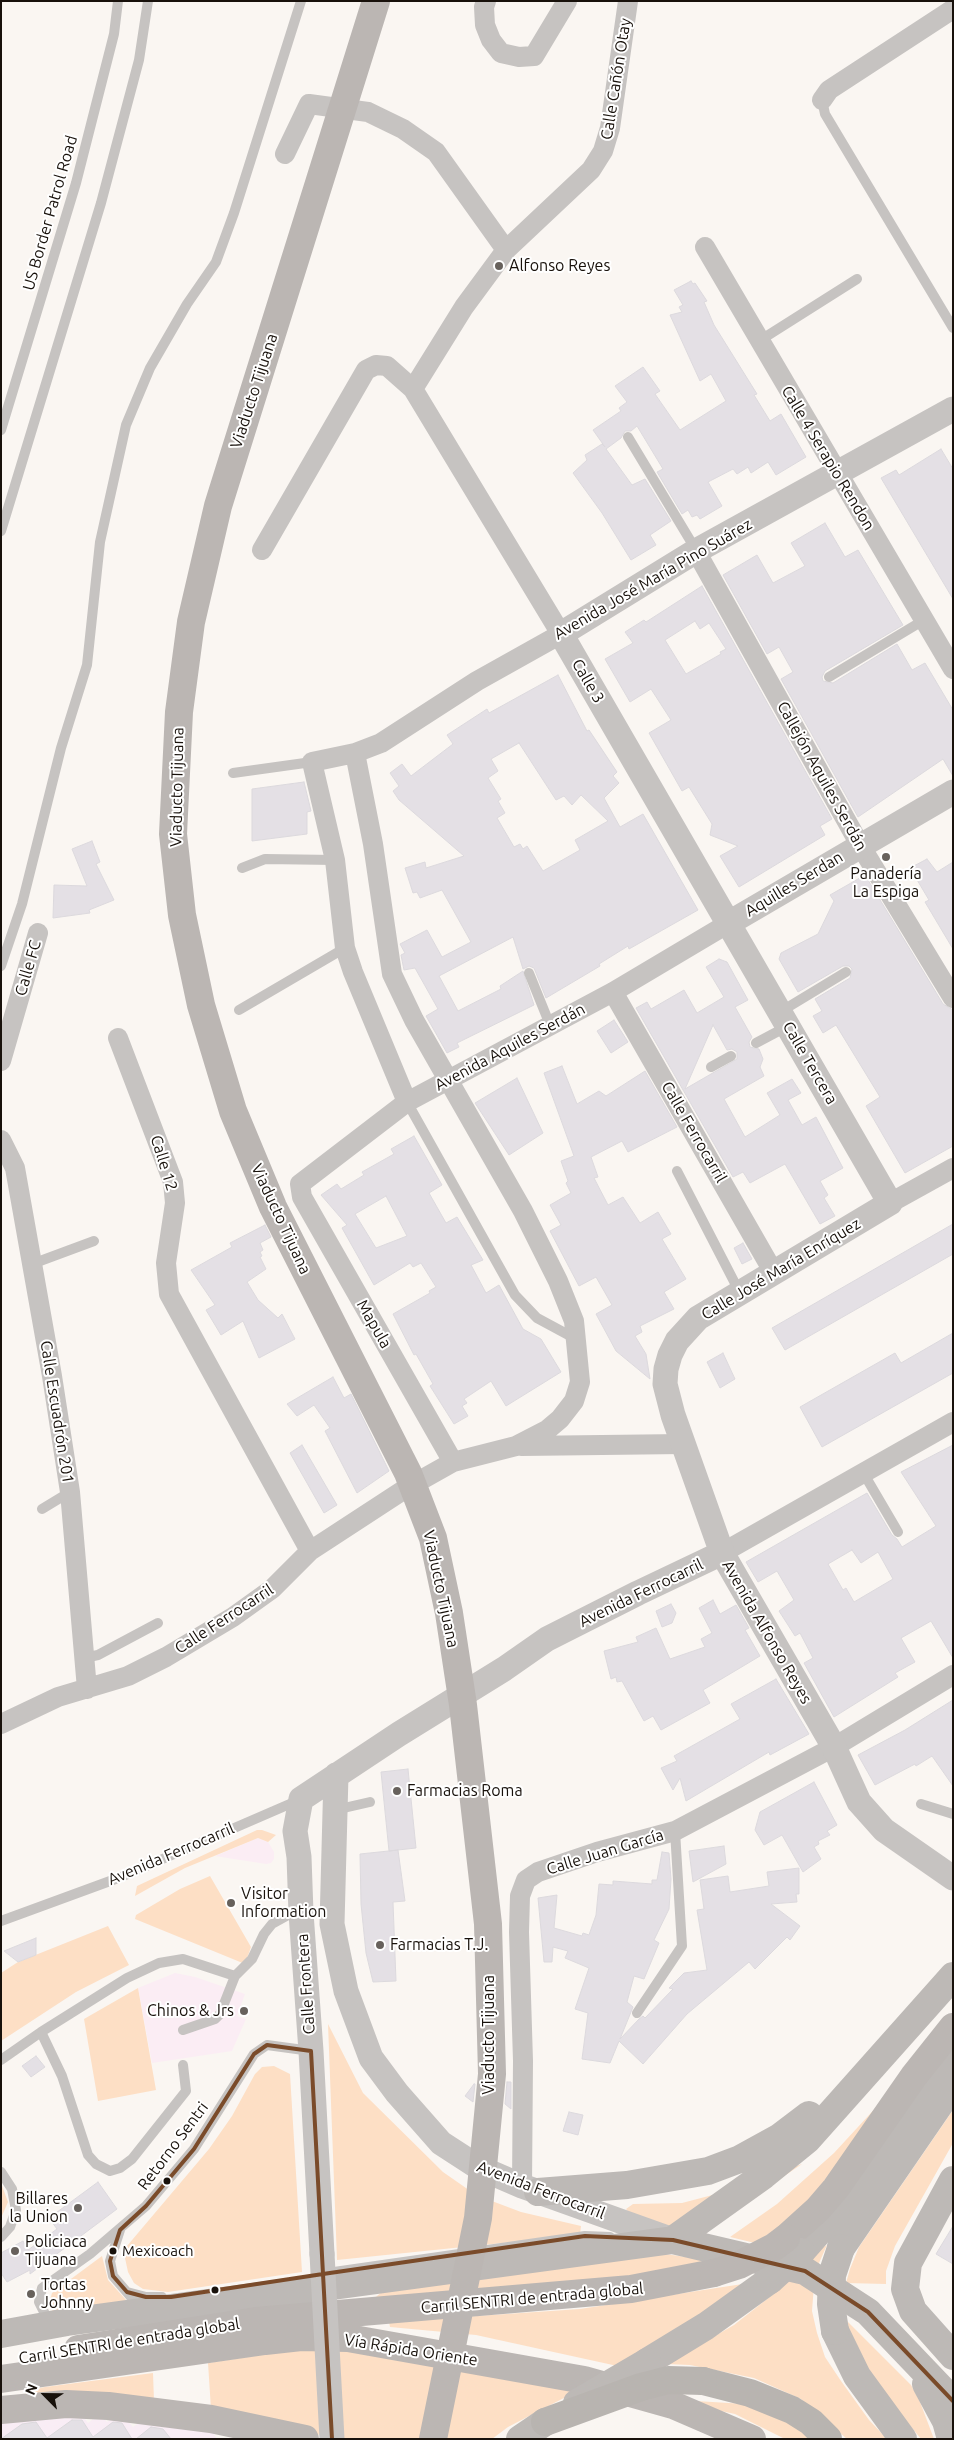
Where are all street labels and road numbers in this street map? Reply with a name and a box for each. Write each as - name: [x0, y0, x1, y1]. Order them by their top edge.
- street label: Calle Cañón Otay: [597, 17, 635, 141]
- street label: US Border Patrol Road: [19, 133, 81, 293]
- street label: Viaducto Tijuana: [226, 331, 282, 451]
- street label: Calle 4 Serapio Rendon: [777, 382, 879, 534]
- street label: Avenida José María Pino Suárez: [551, 514, 755, 644]
- street label: Calle 3: [568, 655, 608, 707]
- street label: Callejón Aquiles Serdán: [773, 698, 871, 854]
- street label: Viaducto Tijuana: [166, 727, 188, 847]
- street label: Aquilles Serdan: [742, 847, 846, 921]
- street label: Calle FC: [11, 938, 45, 998]
- street label: Avenida Aquiles Serdán: [432, 999, 588, 1095]
- street label: Calle Tercera: [779, 1018, 841, 1108]
- street label: Calle Ferrocarril: [657, 1078, 731, 1186]
- street label: Calle 12: [146, 1133, 182, 1193]
- street label: Viaducto Tijuana: [247, 1161, 315, 1277]
- street label: Calle José María Enríquez: [698, 1214, 864, 1324]
- street label: Mapula: [352, 1296, 396, 1352]
- street label: Calle Escuadrón 201: [36, 1339, 78, 1485]
- street label: Viaducto Tijuana: [419, 1528, 463, 1650]
- street label: Avenida Ferrocarril: [576, 1555, 706, 1631]
- street label: Avenida Alfonso Reyes: [718, 1557, 816, 1707]
- street label: Calle Ferrocarril: [171, 1580, 277, 1658]
- street label: Avenida Ferrocarril: [105, 1819, 237, 1889]
- street label: Calle Juan García: [544, 1825, 666, 1879]
- street label: Calle Frontera: [293, 1933, 319, 2035]
- street label: Viaducto Tijuana: [479, 1975, 499, 2095]
- street label: Retorno Sentri: [134, 2098, 212, 2194]
- street label: Avenida Ferrocarril: [474, 2157, 608, 2223]
- street label: Carril SENTRI de entrada global: [420, 2279, 644, 2317]
- street label: Carril SENTRI de entrada global: [17, 2314, 241, 2368]
- street label: Vía Rápida Oriente: [343, 2330, 479, 2370]

